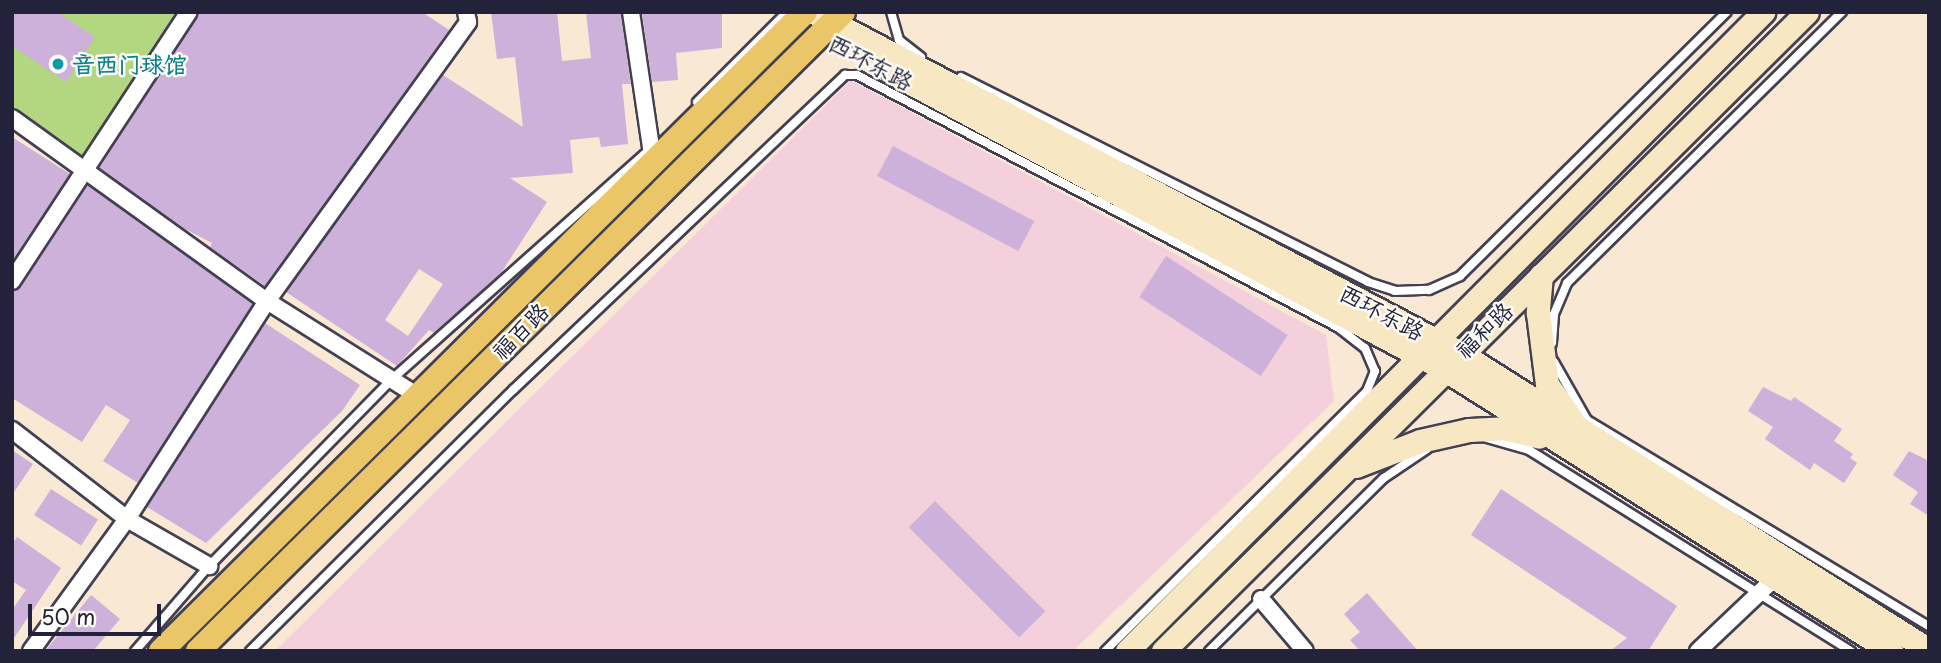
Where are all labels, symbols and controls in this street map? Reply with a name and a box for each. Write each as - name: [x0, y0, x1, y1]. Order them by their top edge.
- street label: 西环东路: [824, 28, 918, 96]
- place label: 音西门球馆: [72, 50, 187, 78]
- marker: 音西门球馆: [50, 56, 66, 72]
- street label: 西环东路: [1335, 278, 1429, 346]
- street label: 福和路: [1450, 296, 1518, 364]
- street label: 福百路: [486, 297, 554, 365]
- scale bar: [32, 590, 164, 634]
- text: 50 m: [41, 600, 95, 632]

